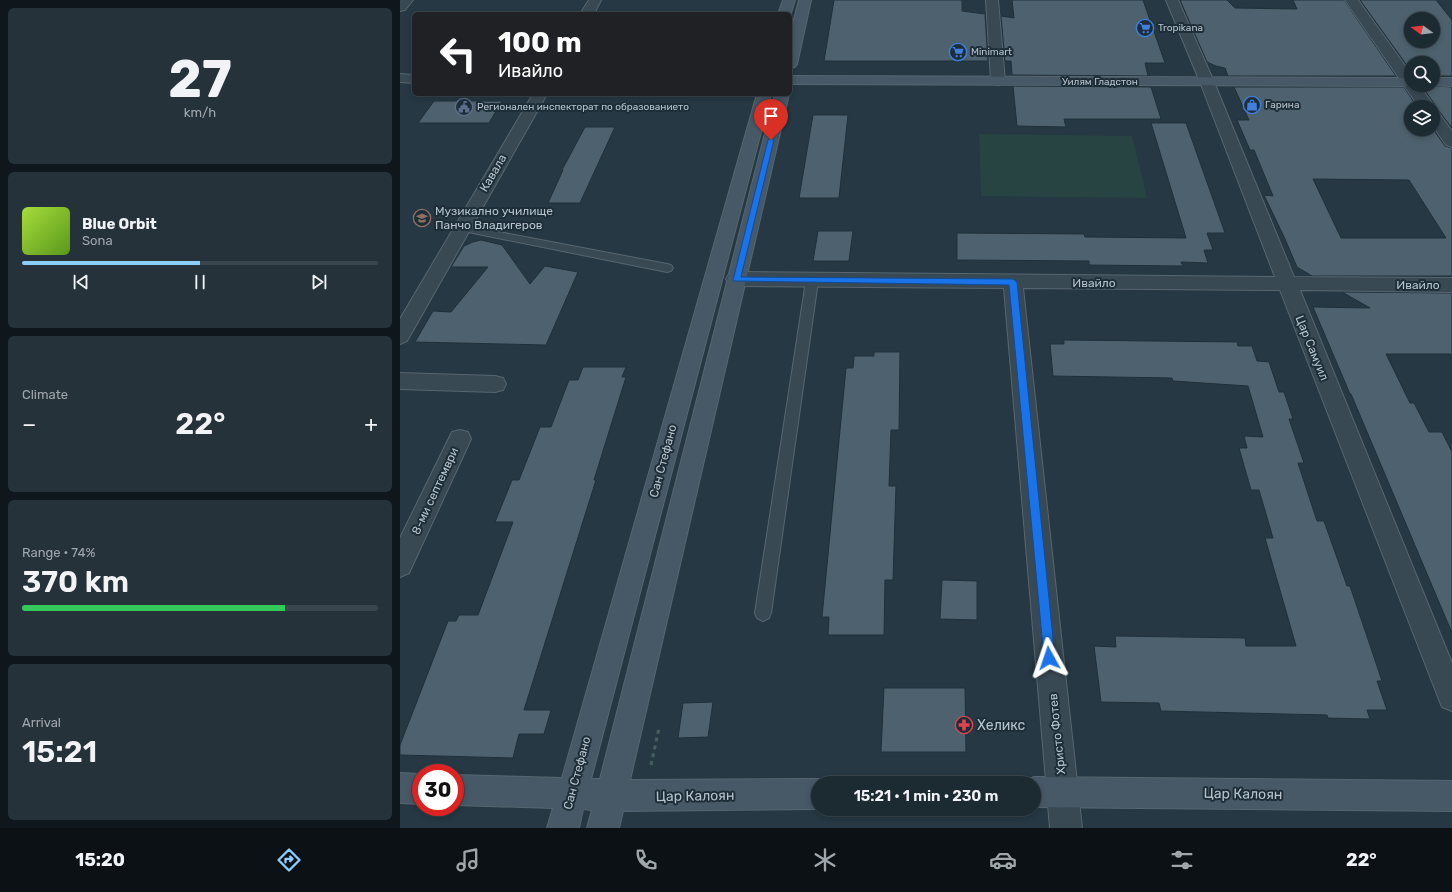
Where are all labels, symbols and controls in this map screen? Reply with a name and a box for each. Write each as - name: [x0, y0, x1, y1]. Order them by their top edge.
- north arrow: [1404, 12, 1440, 48]
- map controls: [1404, 12, 1440, 136]
- supermarket icon: Tropikana: [1135, 18, 1155, 38]
- place label: Tropikana: [1158, 22, 1203, 34]
- text: 100 m: [498, 26, 582, 59]
- icon: left: [432, 28, 484, 80]
- supermarket icon: Minimart: [948, 42, 968, 62]
- place label: Minimart: [971, 46, 1012, 58]
- text: 27: [168, 48, 232, 110]
- button: search: [1404, 56, 1440, 92]
- text: Ивайло: [498, 60, 563, 82]
- street label: Уилям Гладстон: [1062, 76, 1138, 88]
- shop icon: Гарина: [1242, 95, 1262, 115]
- public building icon: Регионален инспекторат по образованието: [454, 97, 474, 117]
- pin: [754, 99, 788, 140]
- place label: Гарина: [1265, 99, 1299, 111]
- button: layers: [1404, 100, 1440, 136]
- place label: Регионален инспекторат по образованието: [477, 101, 689, 113]
- text: km/h: [184, 105, 216, 120]
- icon: arrive: [760, 105, 782, 127]
- street label: Кавала: [477, 152, 509, 194]
- place label: Музикално училище Панчо Владигеров: [435, 204, 553, 232]
- school or university icon: Музикално училище Панчо Владигеров: [412, 208, 432, 228]
- text: Blue Orbit: [82, 215, 157, 233]
- text: Sona: [82, 233, 113, 248]
- icon: previous: [70, 271, 92, 293]
- icon: pause: [189, 271, 211, 293]
- icon: next: [308, 271, 330, 293]
- street label: Ивайло: [1072, 276, 1116, 290]
- street label: Ивайло: [1396, 278, 1440, 292]
- street label: Цар Самуил: [1293, 313, 1331, 383]
- text: Climate: [22, 387, 68, 402]
- text: 22°: [175, 406, 225, 442]
- text: −: [22, 411, 36, 438]
- text: +: [364, 411, 378, 438]
- street label: Сан Стефано: [647, 423, 680, 499]
- street label: 8-ми септември: [409, 445, 461, 537]
- text: Range · 74%: [22, 545, 95, 560]
- text: 370 km: [22, 564, 129, 600]
- position arrow: [1028, 637, 1070, 679]
- street label: Христо Фотев: [1046, 693, 1068, 775]
- text: Arrival: [22, 715, 61, 730]
- pharmacy icon: Хеликс: [954, 715, 974, 735]
- place label: Хеликс: [977, 717, 1025, 734]
- text: 15:21: [22, 734, 97, 770]
- street label: Сан Стефано: [561, 735, 594, 811]
- speed limit sign: 30: [412, 764, 464, 816]
- street label: Цар Калоян: [1203, 785, 1283, 803]
- street label: Цар Калоян: [655, 787, 735, 805]
- text: 15:21 · 1 min · 230 m: [854, 787, 998, 805]
- icon: directions: [275, 846, 303, 874]
- icon: music: [454, 846, 482, 874]
- icon: phone: [632, 846, 660, 874]
- icon: climate: [811, 846, 839, 874]
- icon: car: [989, 846, 1017, 874]
- icon: filters: [1168, 846, 1196, 874]
- text: 15:20: [75, 849, 125, 871]
- text: 22°: [1346, 849, 1377, 871]

